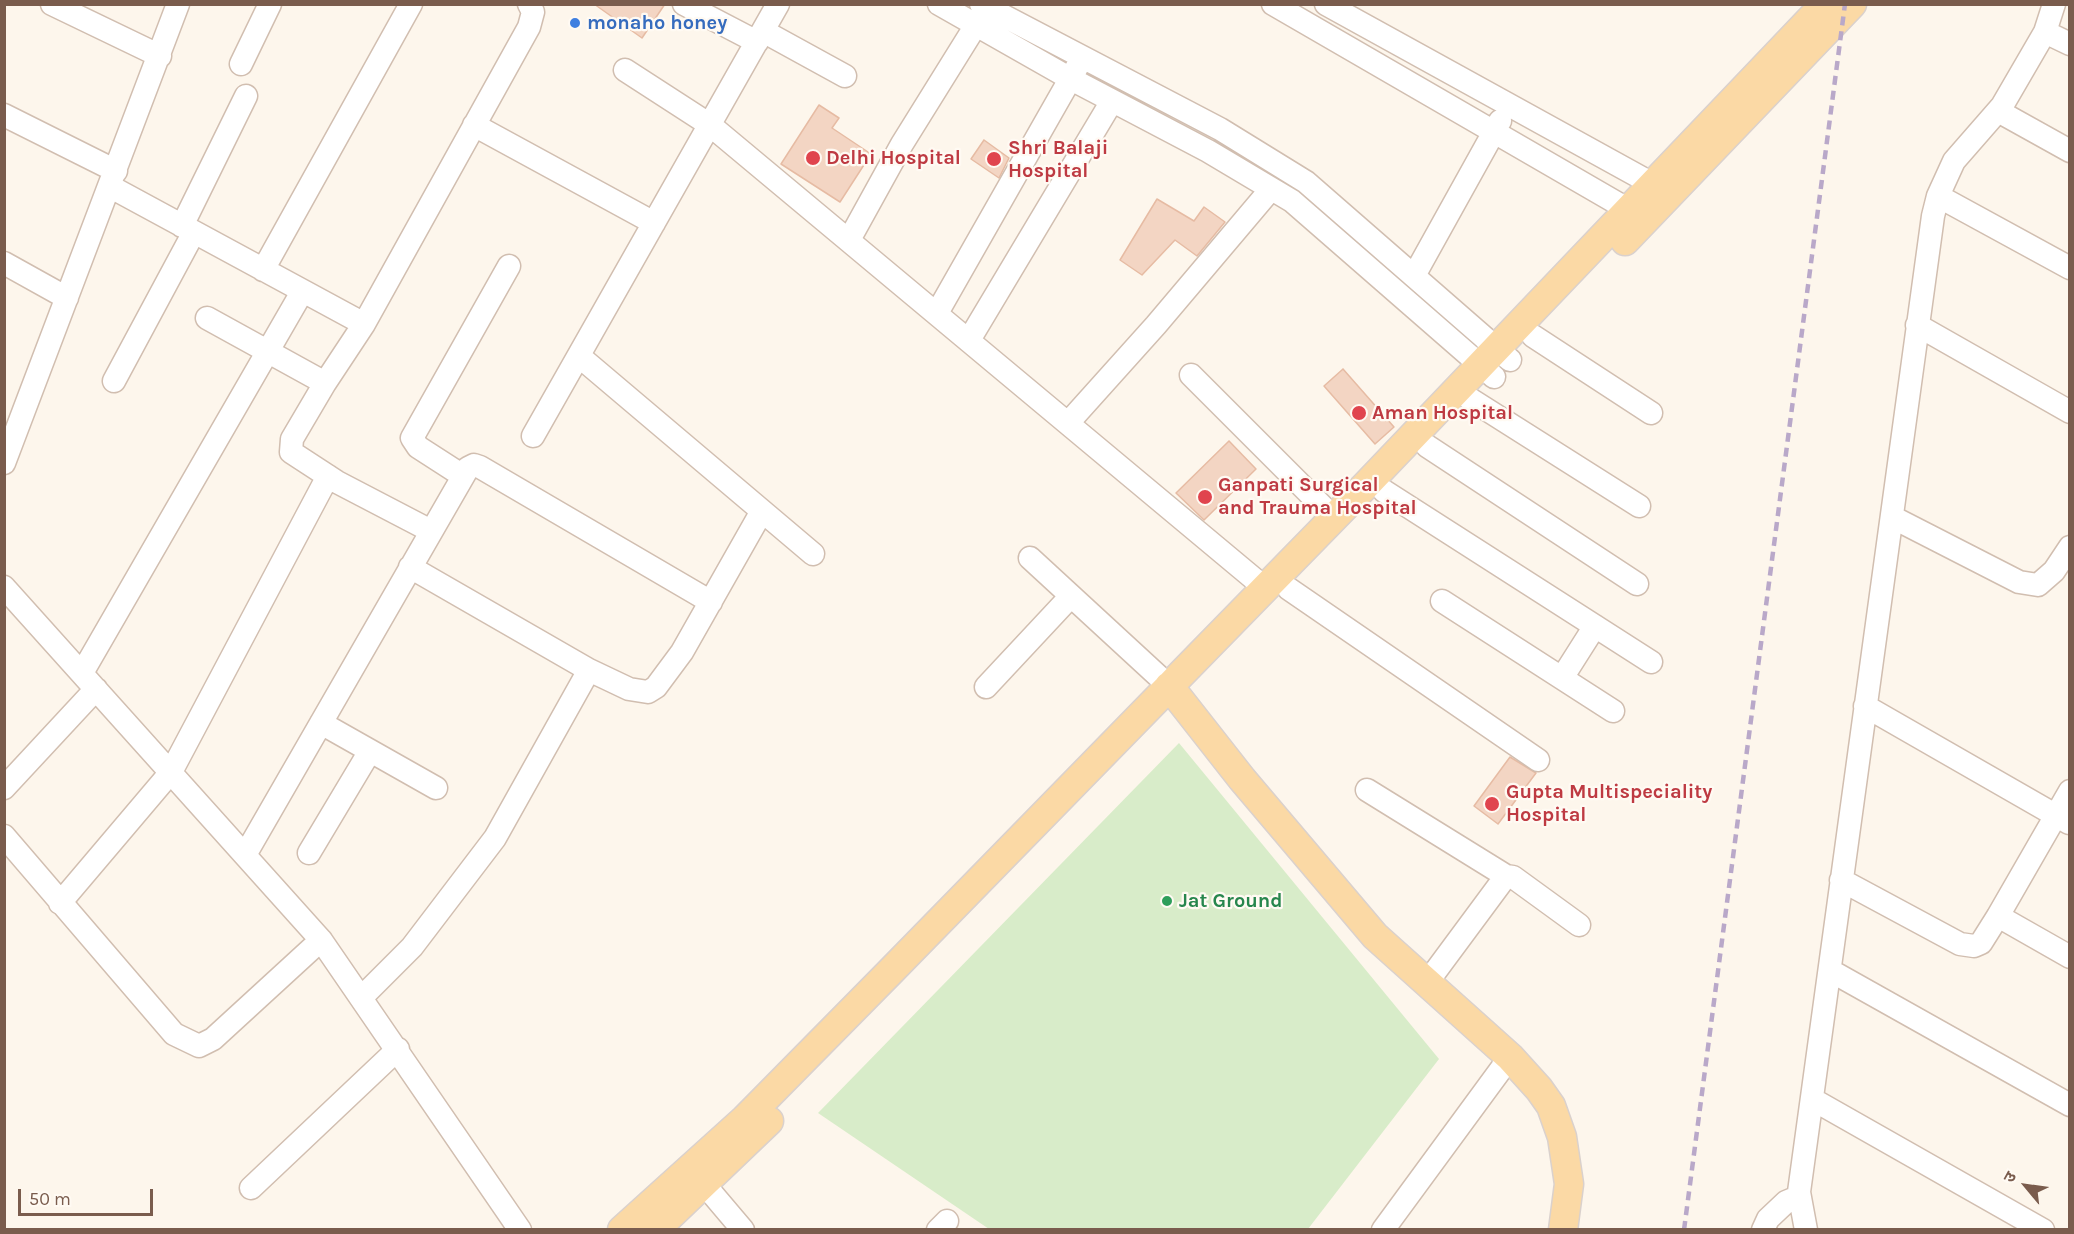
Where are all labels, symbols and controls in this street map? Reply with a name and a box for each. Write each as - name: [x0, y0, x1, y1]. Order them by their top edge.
- place label: monaho honey: [587, 11, 727, 35]
- marker: monaho honey: [568, 16, 582, 30]
- place label: Shri Balaji Hospital: [1008, 136, 1108, 183]
- place label: Delhi Hospital: [826, 146, 961, 170]
- marker: Delhi Hospital: [804, 149, 822, 167]
- marker: Shri Balaji Hospital: [985, 150, 1003, 168]
- place label: Aman Hospital: [1372, 401, 1513, 425]
- marker: Aman Hospital: [1350, 404, 1368, 422]
- place label: Ganpati Surgical and Trauma Hospital: [1218, 473, 1417, 520]
- marker: Ganpati Surgical and Trauma Hospital: [1196, 488, 1214, 506]
- place label: Gupta Multispeciality Hospital: [1506, 780, 1712, 827]
- marker: Gupta Multispeciality Hospital: [1483, 795, 1501, 813]
- place label: Jat Ground: [1179, 889, 1283, 913]
- marker: Jat Ground: [1160, 894, 1174, 908]
- north arrow: [1996, 1156, 2056, 1216]
- text: उ: [1999, 1168, 2020, 1186]
- scale bar: [21, 1177, 156, 1215]
- text: 50 m: [29, 1188, 71, 1210]

